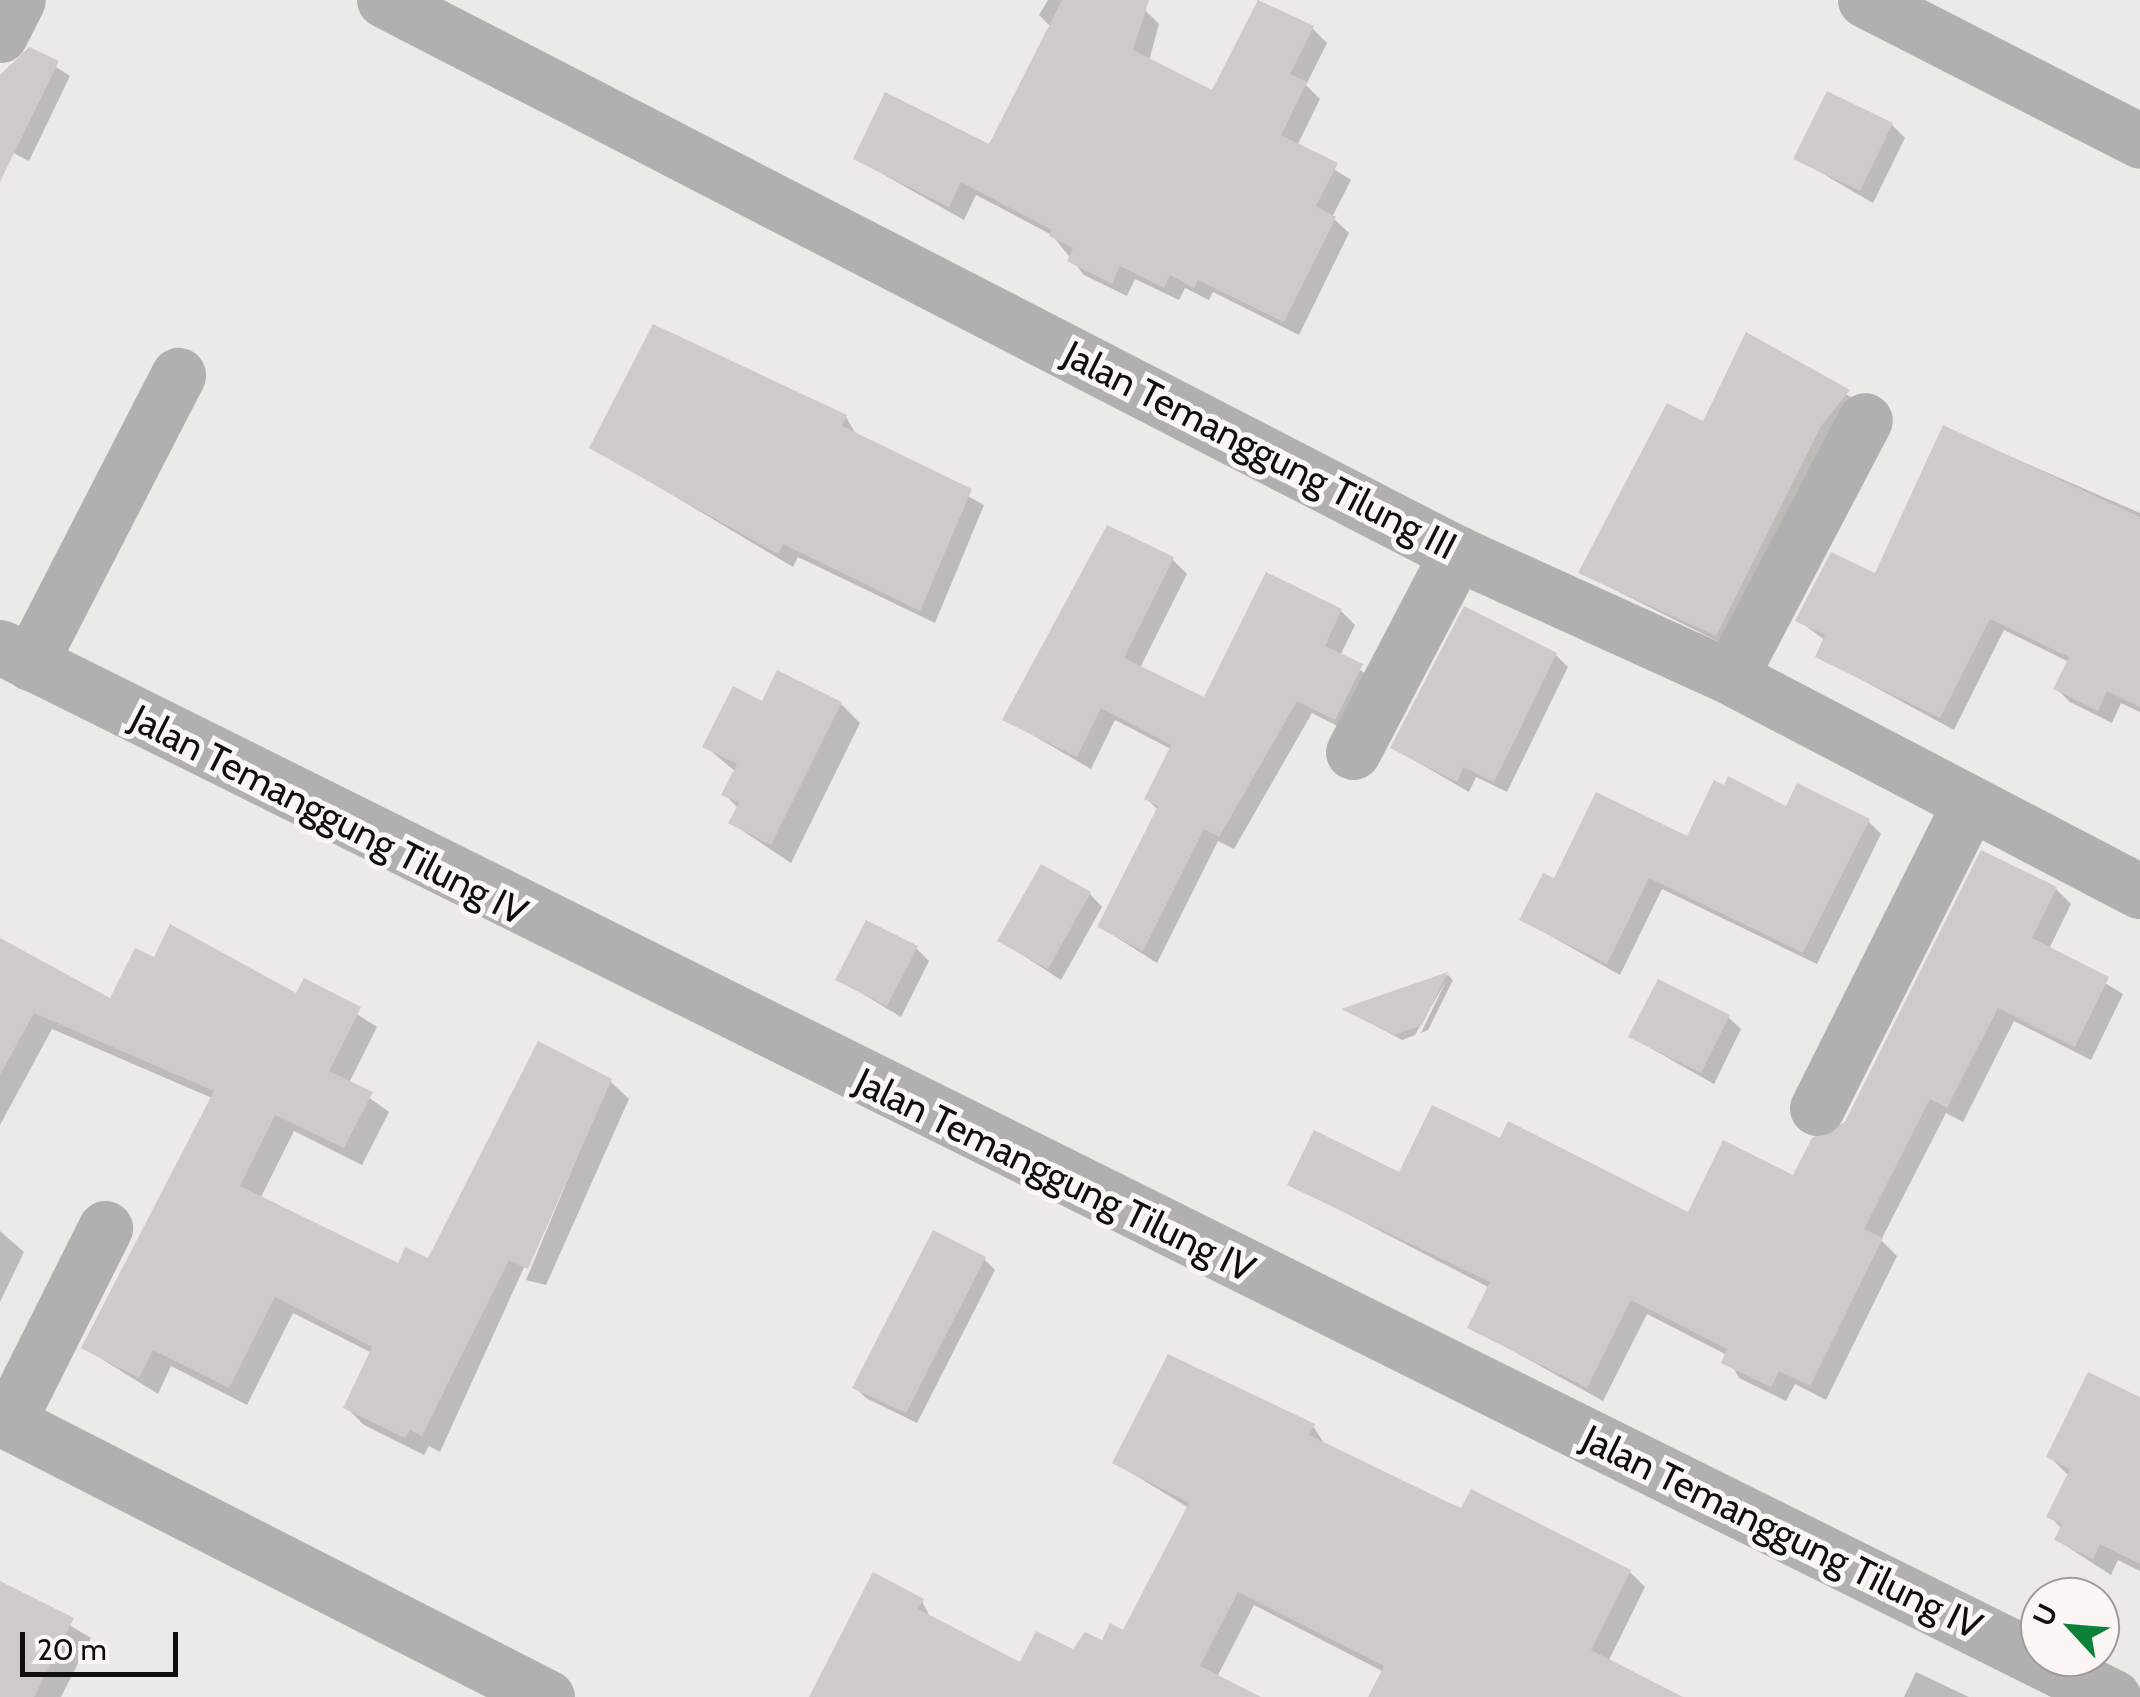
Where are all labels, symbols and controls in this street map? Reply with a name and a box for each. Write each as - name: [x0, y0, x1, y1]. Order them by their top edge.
- street label: Jalan Temanggung Tilung III: [1056, 331, 1464, 569]
- street label: Jalan Temanggung Tilung IV: [123, 695, 535, 935]
- street label: Jalan Temanggung Tilung IV: [848, 1058, 1262, 1292]
- street label: Jalan Temanggung Tilung IV: [1575, 1415, 1989, 1649]
- north arrow: [2020, 1577, 2120, 1677]
- text: U: [2025, 1598, 2065, 1631]
- scale bar: [25, 1612, 182, 1674]
- text: 20 m: [37, 1631, 107, 1668]

